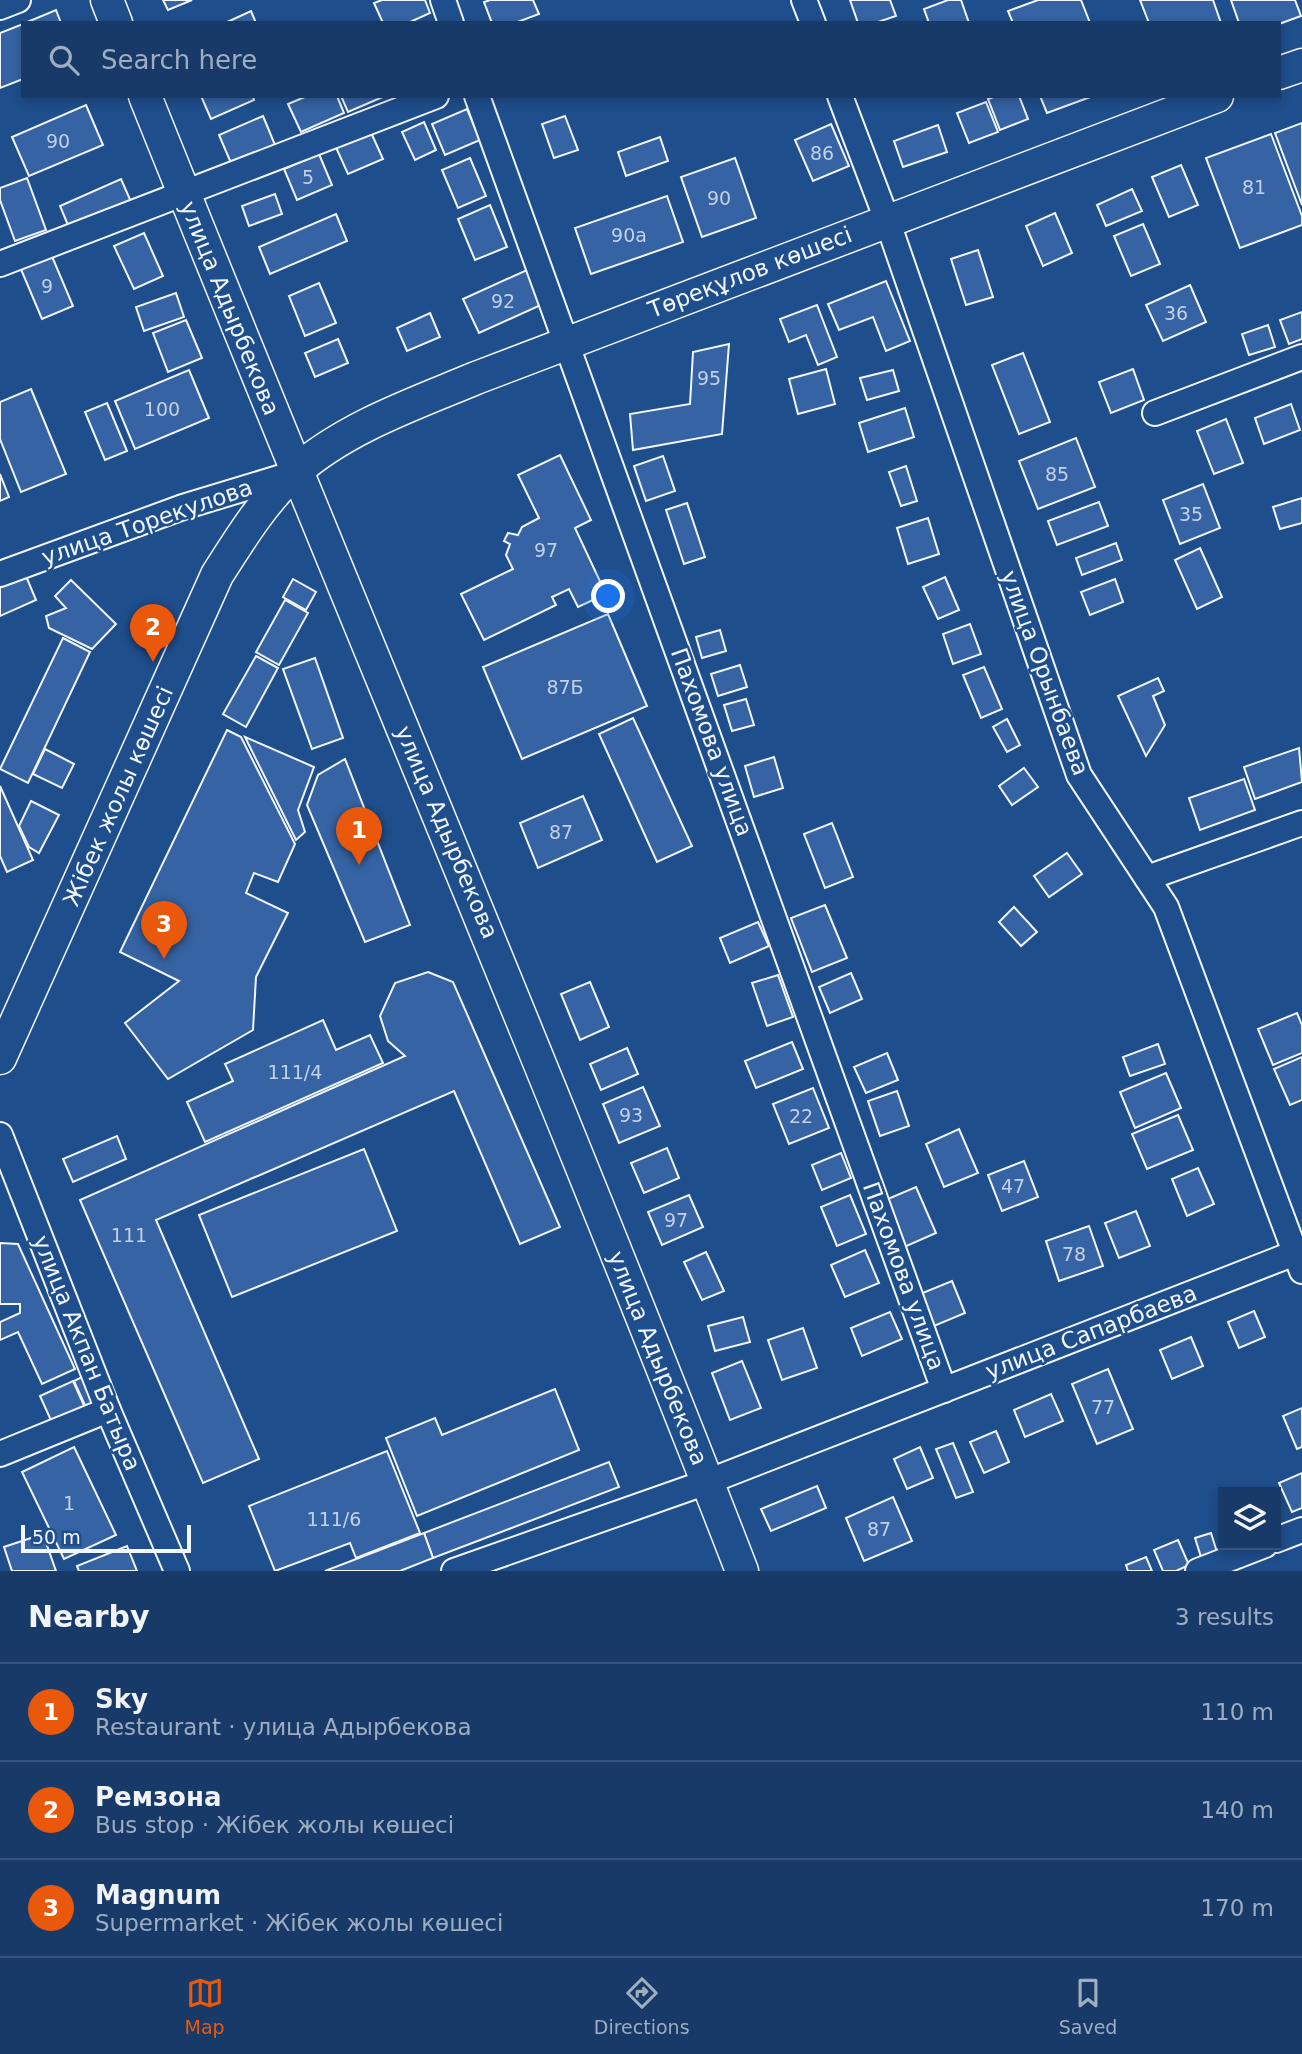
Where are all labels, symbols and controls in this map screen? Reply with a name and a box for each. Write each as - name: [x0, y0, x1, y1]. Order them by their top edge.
- search box: [21, 21, 1281, 98]
- icon: search: [45, 41, 83, 79]
- text: Search here: [101, 45, 257, 75]
- house number: 90: [46, 130, 70, 152]
- house number: 86: [810, 142, 834, 164]
- house number: 5: [302, 166, 314, 188]
- house number: 81: [1242, 176, 1266, 198]
- house number: 90: [707, 187, 731, 209]
- street label: улица Адырбекова: [175, 197, 285, 419]
- street label: Төреқұлов көшесі: [643, 221, 856, 323]
- house number: 90а: [611, 224, 647, 246]
- house number: 9: [41, 275, 53, 297]
- house number: 92: [491, 290, 515, 312]
- house number: 36: [1164, 302, 1188, 324]
- house number: 95: [697, 367, 721, 389]
- house number: 100: [144, 398, 180, 420]
- house number: 85: [1045, 463, 1069, 485]
- street label: улица Торекулова: [38, 474, 256, 570]
- house number: 35: [1179, 503, 1203, 525]
- house number: 97: [534, 539, 558, 561]
- street label: улица Орынбаева: [996, 567, 1094, 779]
- your location: [591, 579, 625, 613]
- pin: 2: [130, 604, 176, 662]
- street label: Пахомова улица: [666, 644, 758, 840]
- house number: 87Б: [546, 676, 584, 698]
- street label: Жібек жолы көшесі: [58, 682, 178, 910]
- street label: улица Адырбекова: [390, 722, 504, 942]
- pin: 1: [336, 807, 382, 865]
- house number: 87: [549, 821, 573, 843]
- pin: 3: [141, 901, 187, 959]
- house number: 111/4: [268, 1061, 322, 1083]
- house number: 93: [619, 1104, 643, 1126]
- house number: 22: [789, 1105, 813, 1127]
- house number: 47: [1001, 1175, 1025, 1197]
- street label: Пахомова улица: [858, 1178, 950, 1374]
- house number: 97: [664, 1209, 688, 1231]
- house number: 111: [111, 1224, 147, 1246]
- street label: улица Акпан Батыра: [28, 1232, 146, 1474]
- house number: 78: [1062, 1243, 1086, 1265]
- street label: улица Адырбекова: [603, 1247, 713, 1469]
- street label: улица Сапарбаева: [982, 1280, 1200, 1384]
- house number: 77: [1091, 1396, 1115, 1418]
- map controls: [1218, 1487, 1281, 1550]
- button: layers: [1218, 1487, 1281, 1550]
- house number: 1: [63, 1492, 75, 1514]
- house number: 111/6: [307, 1508, 361, 1530]
- house number: 87: [867, 1518, 891, 1540]
- scale bar: [21, 1522, 191, 1554]
- text: 50 m: [32, 1526, 81, 1548]
- text: Nearby: [28, 1599, 150, 1634]
- text: 3 results: [1175, 1604, 1274, 1630]
- text: Sky: [95, 1684, 148, 1714]
- text: 1: [43, 1699, 59, 1725]
- text: 110 m: [1200, 1699, 1274, 1725]
- text: Restaurant · улица Адырбекова: [95, 1714, 472, 1740]
- text: Ремзона: [95, 1782, 221, 1812]
- text: 2: [43, 1797, 59, 1823]
- text: 140 m: [1200, 1797, 1274, 1823]
- text: Bus stop · Жібек жолы көшесі: [95, 1812, 454, 1838]
- text: Magnum: [95, 1880, 221, 1910]
- text: 3: [43, 1895, 59, 1921]
- text: 170 m: [1200, 1895, 1274, 1921]
- text: Supermarket · Жібек жолы көшесі: [95, 1910, 503, 1936]
- tab: Map: [185, 1974, 225, 2038]
- tab: Directions: [594, 1974, 690, 2038]
- tab: Saved: [1059, 1974, 1117, 2038]

